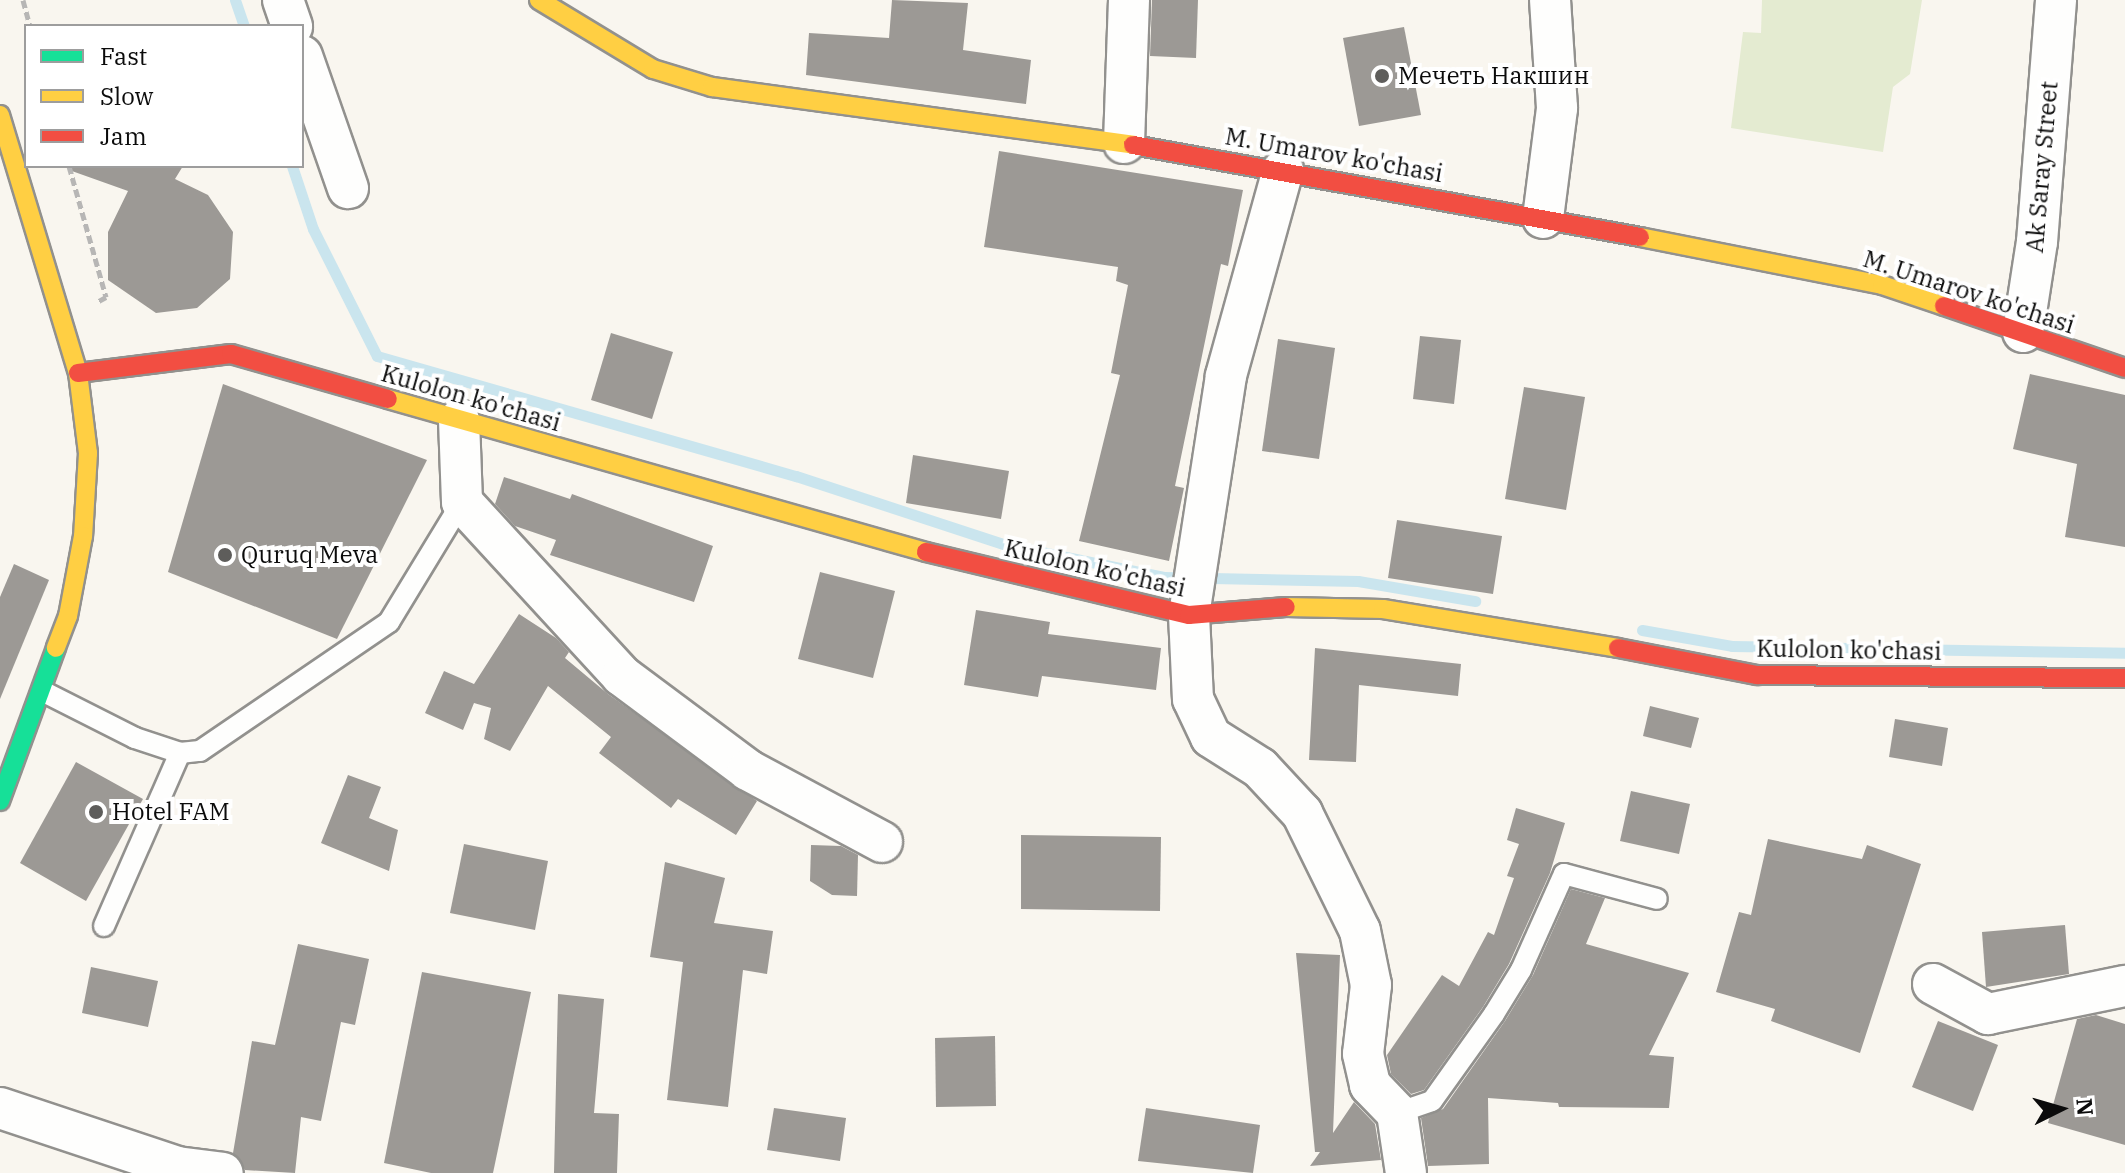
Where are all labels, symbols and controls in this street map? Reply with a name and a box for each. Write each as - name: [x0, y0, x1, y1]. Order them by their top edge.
- legend: [24, 24, 304, 168]
- text: Fast: [100, 40, 147, 72]
- place label: Мечеть Накшин: [1398, 62, 1589, 90]
- marker: Мечеть Накшин: [1373, 67, 1391, 85]
- text: Slow: [100, 80, 153, 112]
- street label: Ak Saray Street: [2020, 80, 2064, 254]
- text: Jam: [100, 120, 147, 152]
- street label: M. Umarov ko'chasi: [1223, 122, 1445, 188]
- street label: M. Umarov ko'chasi: [1860, 244, 2078, 340]
- street label: Kulolon ko'chasi: [378, 359, 564, 437]
- street label: Kulolon ko'chasi: [1001, 533, 1189, 603]
- place label: Quruq Meva: [241, 541, 378, 569]
- marker: Quruq Meva: [216, 546, 234, 564]
- street label: Kulolon ko'chasi: [1756, 634, 1942, 666]
- place label: Hotel FAM: [112, 798, 230, 826]
- marker: Hotel FAM: [87, 803, 105, 821]
- north arrow: [2021, 1069, 2101, 1149]
- text: N: [2070, 1097, 2101, 1117]

